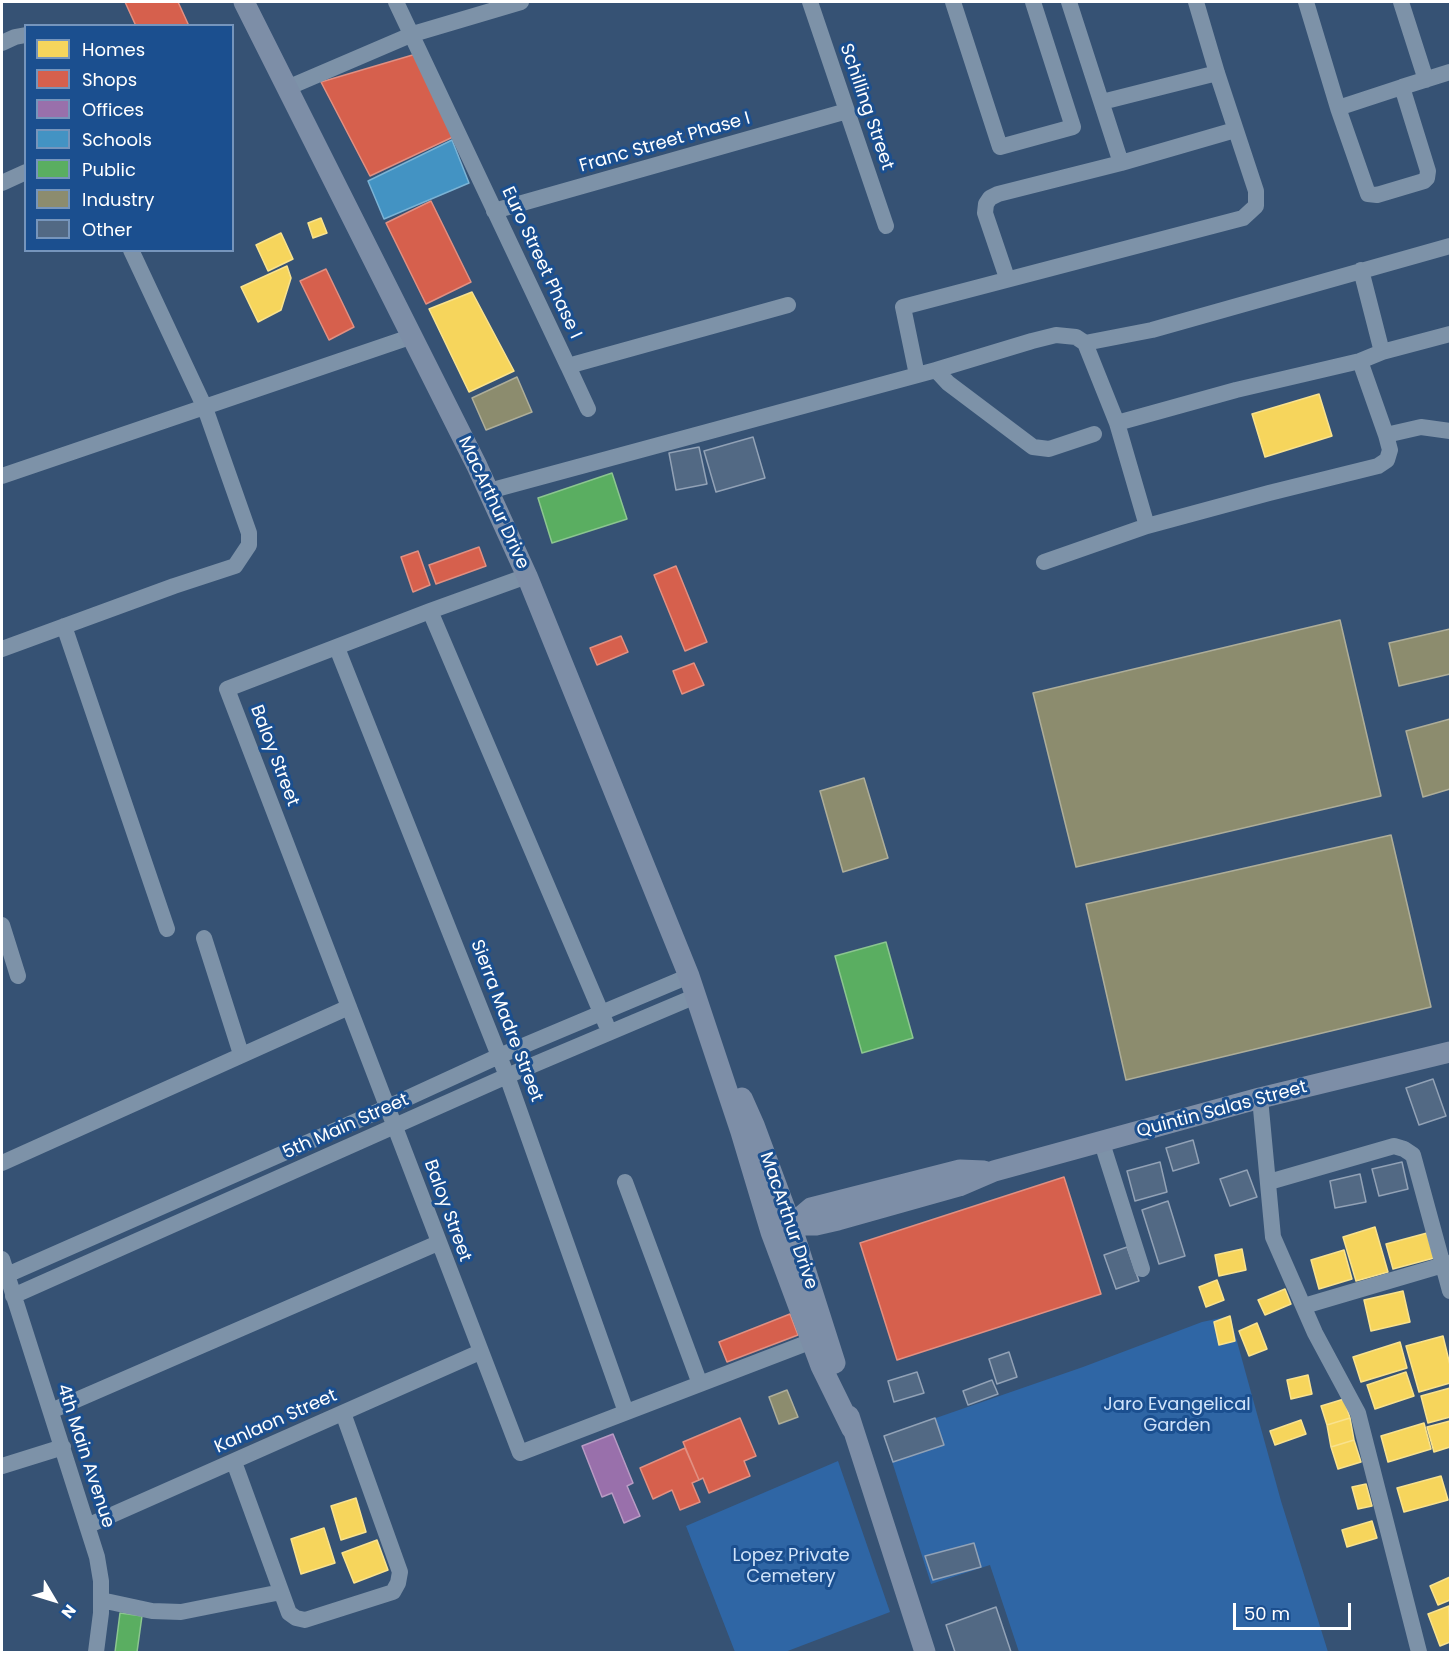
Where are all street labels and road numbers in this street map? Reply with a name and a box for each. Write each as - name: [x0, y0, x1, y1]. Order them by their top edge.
- street label: Schilling Street: [834, 41, 898, 173]
- street label: Franc Street Phase I: [577, 108, 753, 178]
- street label: Euro Street Phase I: [496, 184, 586, 342]
- street label: MacArthur Drive: [453, 433, 533, 573]
- street label: Baloy Street: [245, 702, 303, 810]
- street label: Sierra Madre Street: [465, 937, 547, 1105]
- street label: Quintin Salas Street: [1135, 1077, 1309, 1143]
- street label: 5th Main Street: [280, 1090, 412, 1164]
- street label: MacArthur Drive: [754, 1150, 822, 1292]
- street label: Baloy Street: [419, 1157, 475, 1265]
- street label: 4th Main Avenue: [52, 1381, 118, 1531]
- street label: Kanlaon Street: [211, 1385, 341, 1459]

